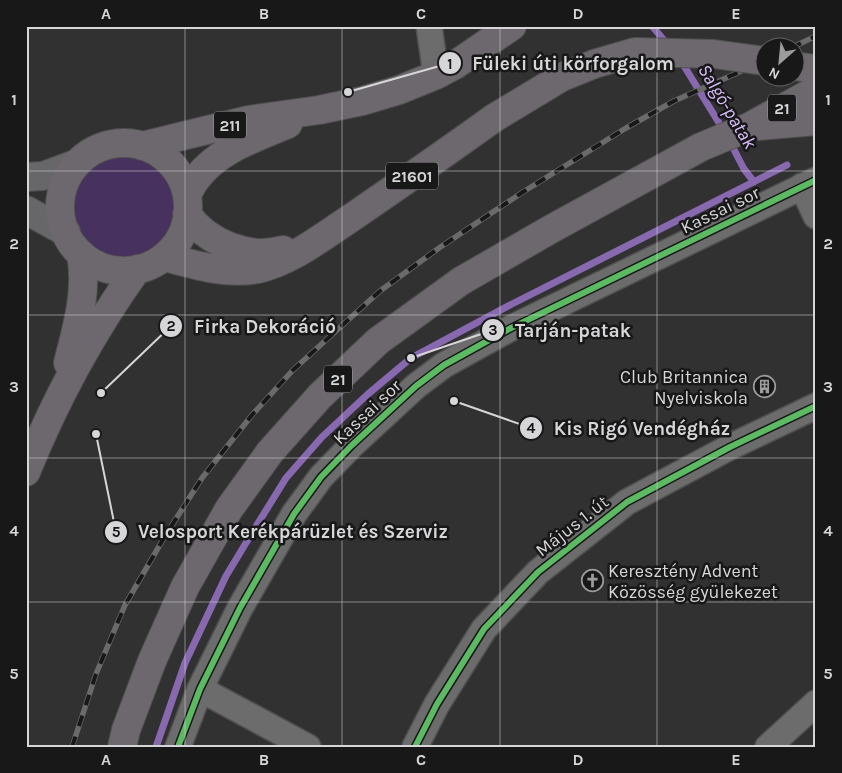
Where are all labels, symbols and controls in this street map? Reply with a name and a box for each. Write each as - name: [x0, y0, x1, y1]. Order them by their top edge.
- text: A: [101, 4, 111, 23]
- text: B: [259, 4, 269, 23]
- text: C: [416, 4, 426, 23]
- text: D: [573, 4, 584, 23]
- text: E: [731, 4, 741, 23]
- north arrow: [754, 38, 804, 88]
- callout: Füleki úti körforgalom: [437, 46, 684, 80]
- text: Füleki úti körforgalom: [472, 53, 674, 75]
- text: 1: [447, 55, 453, 73]
- water label: Salgó-patak: [693, 60, 761, 153]
- text: N: [766, 63, 783, 83]
- text: 1: [11, 90, 17, 109]
- text: 1: [825, 90, 831, 109]
- road number: 21: [768, 95, 796, 122]
- road number: 211: [214, 112, 246, 138]
- road number: 21601: [386, 162, 438, 190]
- street label: Kassai sor: [677, 181, 764, 239]
- text: 2: [9, 234, 19, 253]
- text: 2: [823, 234, 833, 253]
- callout: Firka Dekoráció: [159, 309, 346, 343]
- callout: Tarján-patak: [480, 313, 641, 347]
- text: Firka Dekoráció: [194, 316, 336, 338]
- text: 2: [166, 317, 176, 335]
- text: Tarján-patak: [515, 320, 631, 342]
- text: 3: [488, 321, 498, 339]
- road number: 21: [324, 366, 352, 392]
- place label: Club Britannica Nyelviskola: [620, 366, 748, 409]
- street label: Kassai sor: [328, 375, 406, 449]
- building icon: Club Britannica Nyelviskola: [752, 375, 776, 399]
- text: 3: [9, 377, 19, 396]
- text: 3: [823, 377, 833, 396]
- callout: Kis Rigó Vendégház: [519, 411, 740, 445]
- text: Kis Rigó Vendégház: [554, 418, 730, 440]
- text: 4: [527, 419, 536, 437]
- street label: Május 1. út: [531, 491, 613, 561]
- callout: Velosport Kerékpárüzlet és Szerviz: [103, 515, 458, 549]
- text: 4: [9, 521, 19, 540]
- text: Velosport Kerékpárüzlet és Szerviz: [138, 521, 448, 543]
- text: 4: [823, 521, 833, 540]
- text: 5: [112, 523, 121, 541]
- place label: Keresztény Advent Közösség gyülekezet: [608, 560, 778, 603]
- church icon: Keresztény Advent Közösség gyülekezet: [580, 569, 604, 593]
- text: 5: [9, 664, 19, 683]
- text: 5: [823, 664, 833, 683]
- text: A: [101, 750, 111, 769]
- text: B: [259, 750, 269, 769]
- text: C: [416, 750, 426, 769]
- text: D: [573, 750, 584, 769]
- text: E: [731, 750, 741, 769]

